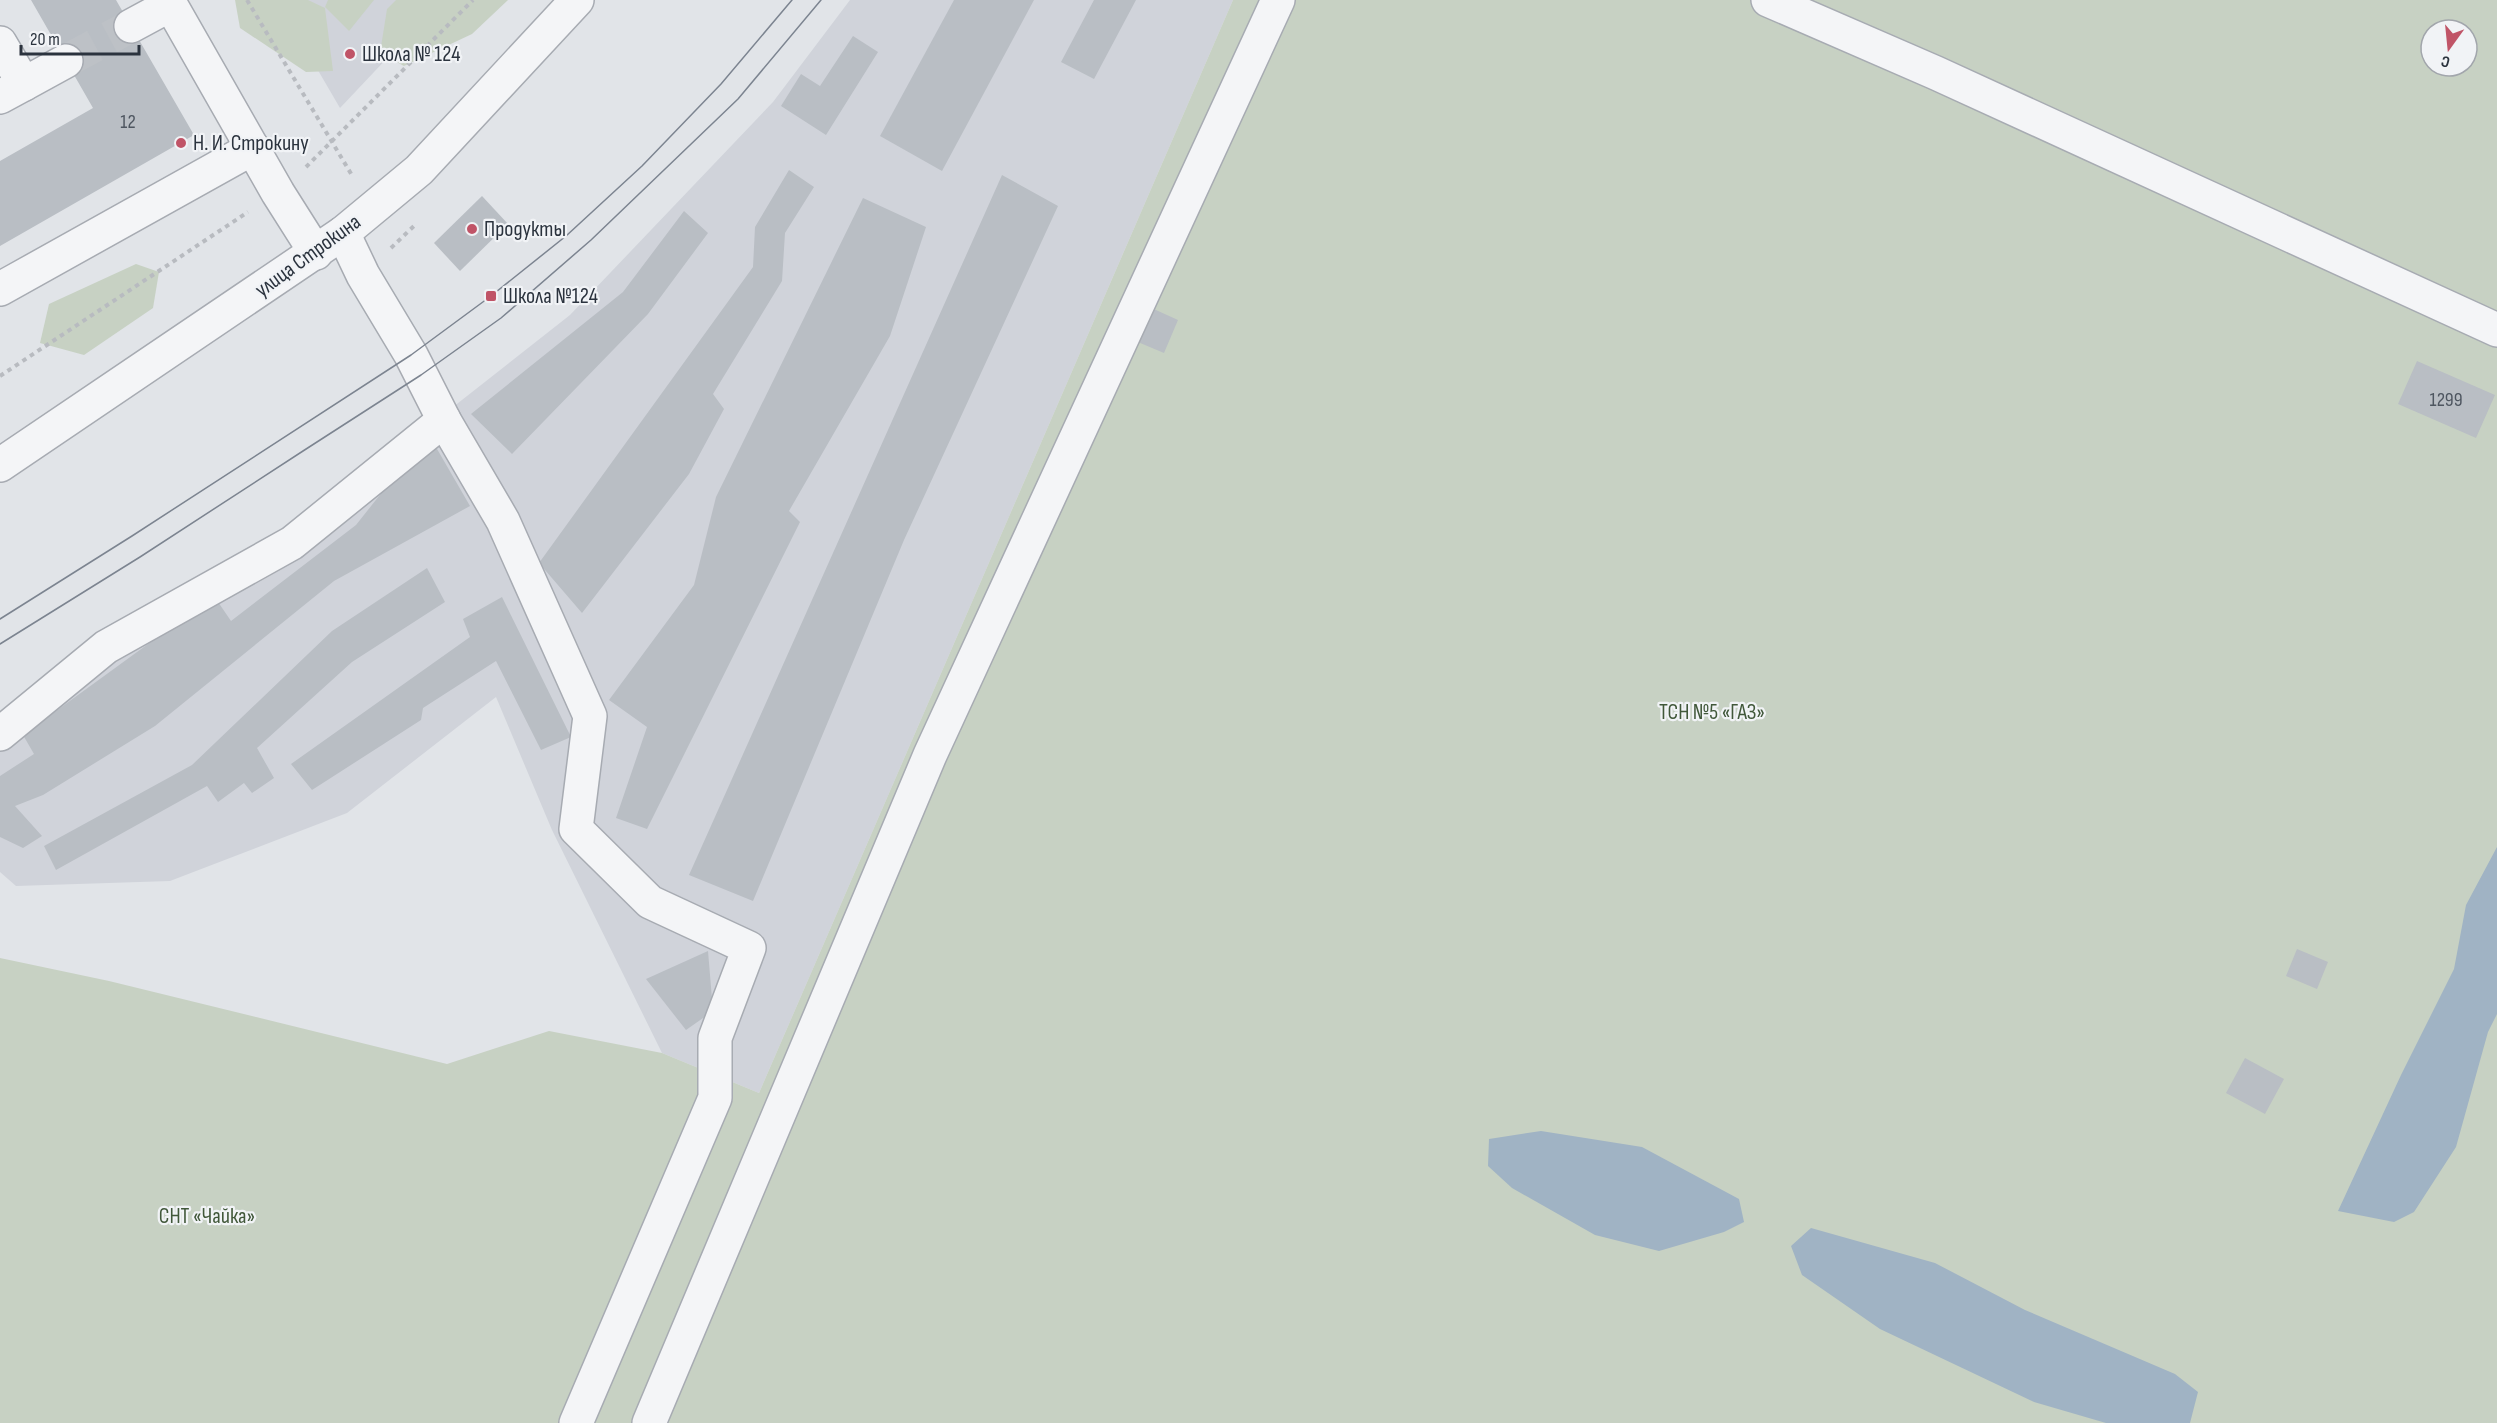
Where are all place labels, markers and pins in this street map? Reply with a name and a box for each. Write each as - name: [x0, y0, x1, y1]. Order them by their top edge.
- place label: Школа № 124: [362, 41, 460, 68]
- marker: Школа № 124: [343, 47, 357, 61]
- place label: Н. И. Строкину: [193, 130, 309, 157]
- marker: Н. И. Строкину: [174, 136, 188, 150]
- place label: Продукты: [484, 216, 566, 243]
- marker: Продукты: [465, 222, 479, 236]
- place label: Школа №124: [503, 283, 598, 310]
- marker: Школа №124: [484, 289, 498, 303]

